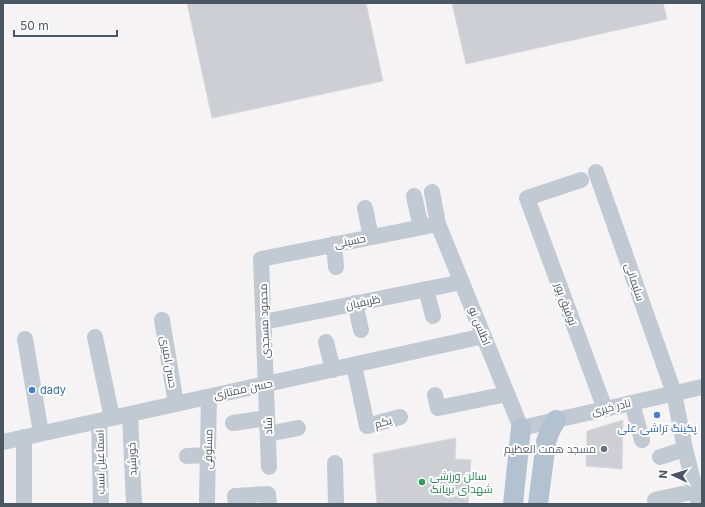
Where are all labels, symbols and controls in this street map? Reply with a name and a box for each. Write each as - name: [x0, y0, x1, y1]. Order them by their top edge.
- scale bar: [14, 12, 117, 38]
- text: 50 m: [20, 18, 49, 33]
- street label: حسینی: [333, 231, 367, 251]
- street label: سلیمانی: [622, 261, 648, 303]
- street label: توفیق پور: [551, 280, 580, 327]
- street label: محمود مسجدی: [256, 283, 272, 359]
- street label: ظریفیان: [344, 291, 382, 313]
- street label: اطلس نو: [466, 305, 494, 347]
- street label: حسن امیری: [158, 335, 180, 389]
- street label: حسن ممتازی: [212, 376, 274, 402]
- place label: dady: [40, 383, 66, 397]
- marker: dady: [27, 385, 37, 395]
- street label: نادر خیری: [590, 396, 632, 418]
- marker: پکینگ تراشی علی: [652, 410, 662, 420]
- street label: یکم: [373, 413, 394, 432]
- street label: شاد: [261, 417, 275, 435]
- place label: پکینگ تراشی علی: [617, 421, 697, 435]
- street label: مستوفی: [201, 429, 215, 469]
- street label: اسماعیل نسب: [92, 430, 108, 494]
- street label: خورشید: [124, 442, 140, 476]
- place label: مسجد همت العظیم: [504, 442, 596, 457]
- marker: مسجد همت العظیم: [599, 444, 609, 454]
- north arrow: [653, 455, 693, 495]
- place label: سالن ورزشی شهدای بریانک: [430, 469, 493, 496]
- text: N: [656, 470, 670, 479]
- marker: سالن ورزشی شهدای بریانک: [417, 477, 427, 487]

